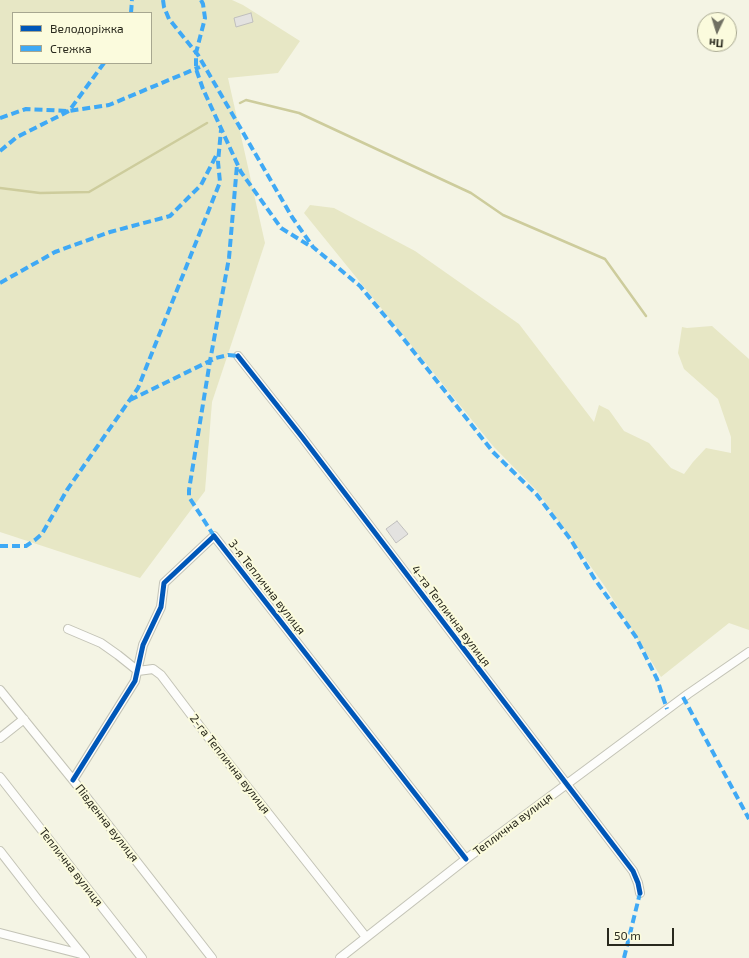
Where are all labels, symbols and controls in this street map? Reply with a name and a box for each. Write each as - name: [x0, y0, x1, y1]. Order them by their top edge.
- legend: [12, 12, 152, 64]
- north arrow: [697, 12, 737, 52]
- text: Велодоріжка: [50, 21, 124, 35]
- text: Пн: [709, 36, 724, 50]
- text: Стежка: [50, 41, 92, 55]
- street label: 3-я Теплична вулиця: [225, 537, 309, 637]
- street label: 4-та Теплична вулиця: [408, 563, 494, 669]
- street label: 2-га Теплична вулиця: [187, 711, 273, 817]
- street label: Південна вулиця: [72, 781, 142, 865]
- street label: Теплична вулиця: [471, 790, 555, 858]
- street label: Теплична вулиця: [36, 825, 106, 909]
- scale bar: [609, 920, 676, 946]
- text: 50 m: [614, 928, 641, 942]

